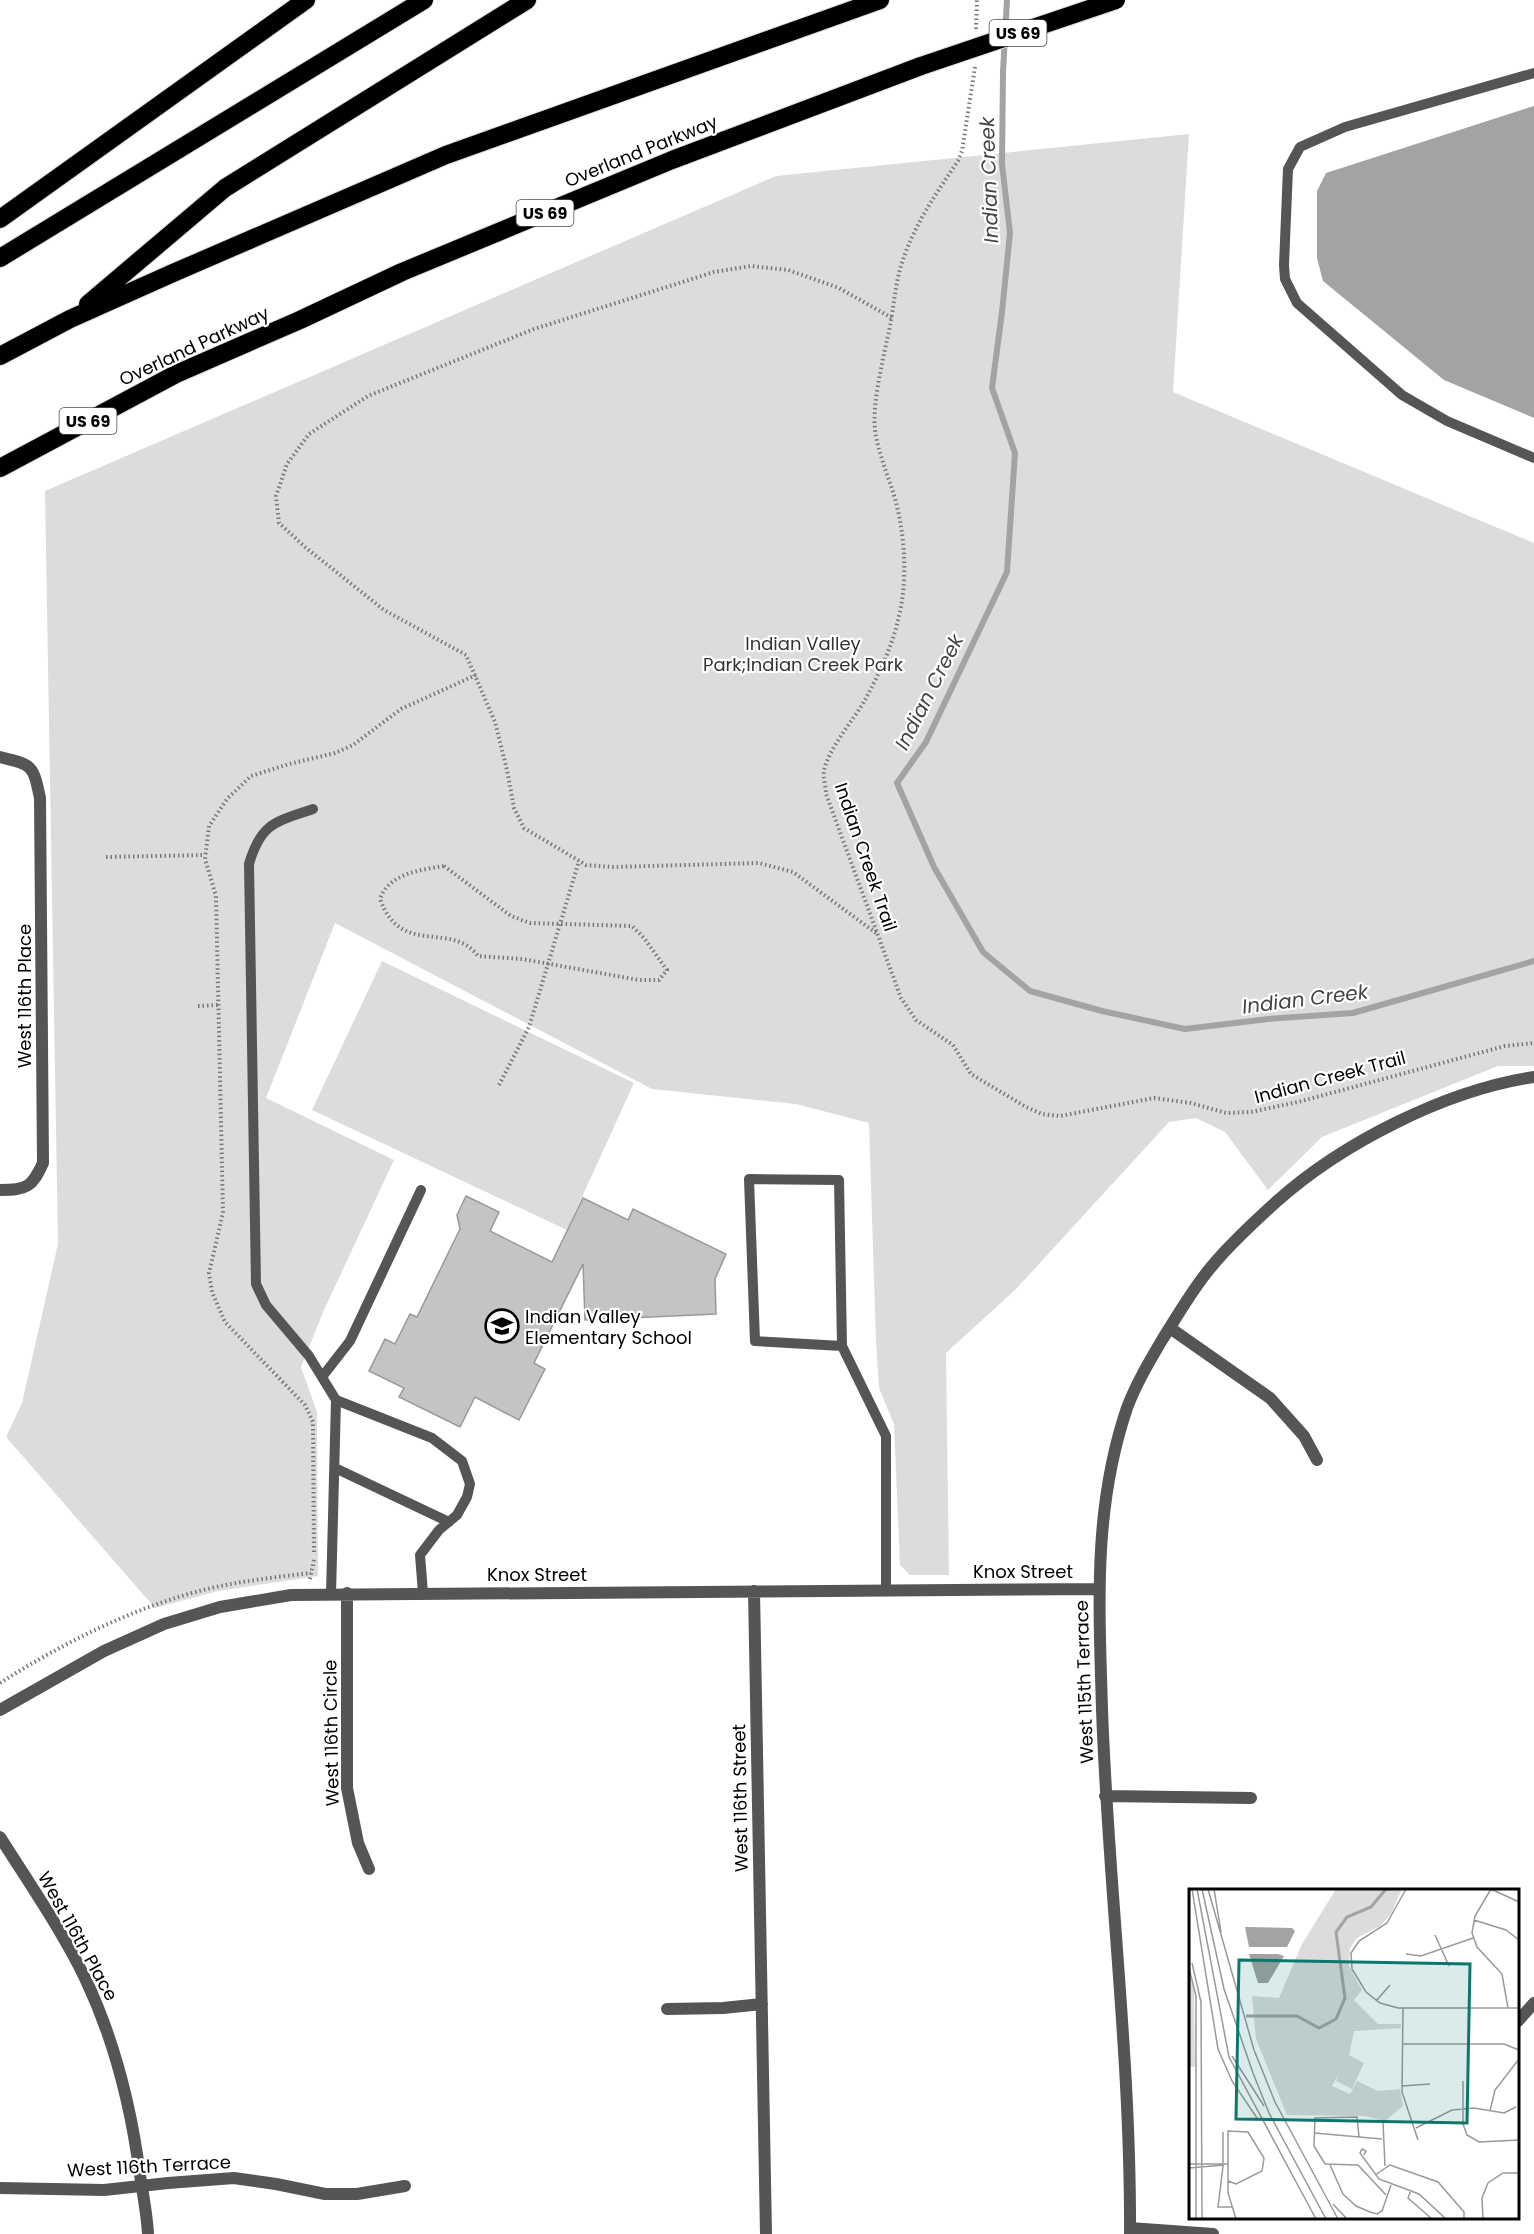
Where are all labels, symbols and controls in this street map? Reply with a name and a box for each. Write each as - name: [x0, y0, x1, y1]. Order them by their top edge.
- road number: US 69: [990, 20, 1046, 46]
- street label: Overland Parkway: [561, 109, 721, 193]
- water label: Indian Creek: [973, 115, 1005, 244]
- road number: US 69: [516, 200, 574, 226]
- street label: Overland Parkway: [115, 300, 273, 392]
- road number: US 69: [60, 408, 116, 434]
- water label: Indian Creek: [888, 628, 971, 755]
- park label: Indian Valley Park;Indian Creek Park: [703, 631, 904, 677]
- street label: Indian Creek Trail: [829, 779, 903, 935]
- street label: West 116th Place: [12, 924, 37, 1068]
- water label: Indian Creek: [1241, 977, 1371, 1021]
- street label: Indian Creek Trail: [1252, 1045, 1408, 1109]
- place label: Indian Valley Elementary School: [525, 1304, 692, 1350]
- school or university icon: Indian Valley Elementary School: [484, 1308, 520, 1344]
- street label: Knox Street: [973, 1559, 1073, 1584]
- street label: Knox Street: [487, 1562, 587, 1587]
- street label: West 115th Terrace: [1069, 1600, 1099, 1764]
- street label: West 116th Circle: [317, 1659, 345, 1807]
- street label: West 116th Street: [726, 1724, 754, 1872]
- street label: West 116th Place: [32, 1867, 124, 2005]
- inset map: [1189, 1889, 1519, 2219]
- street label: West 116th Terrace: [67, 2149, 231, 2183]

